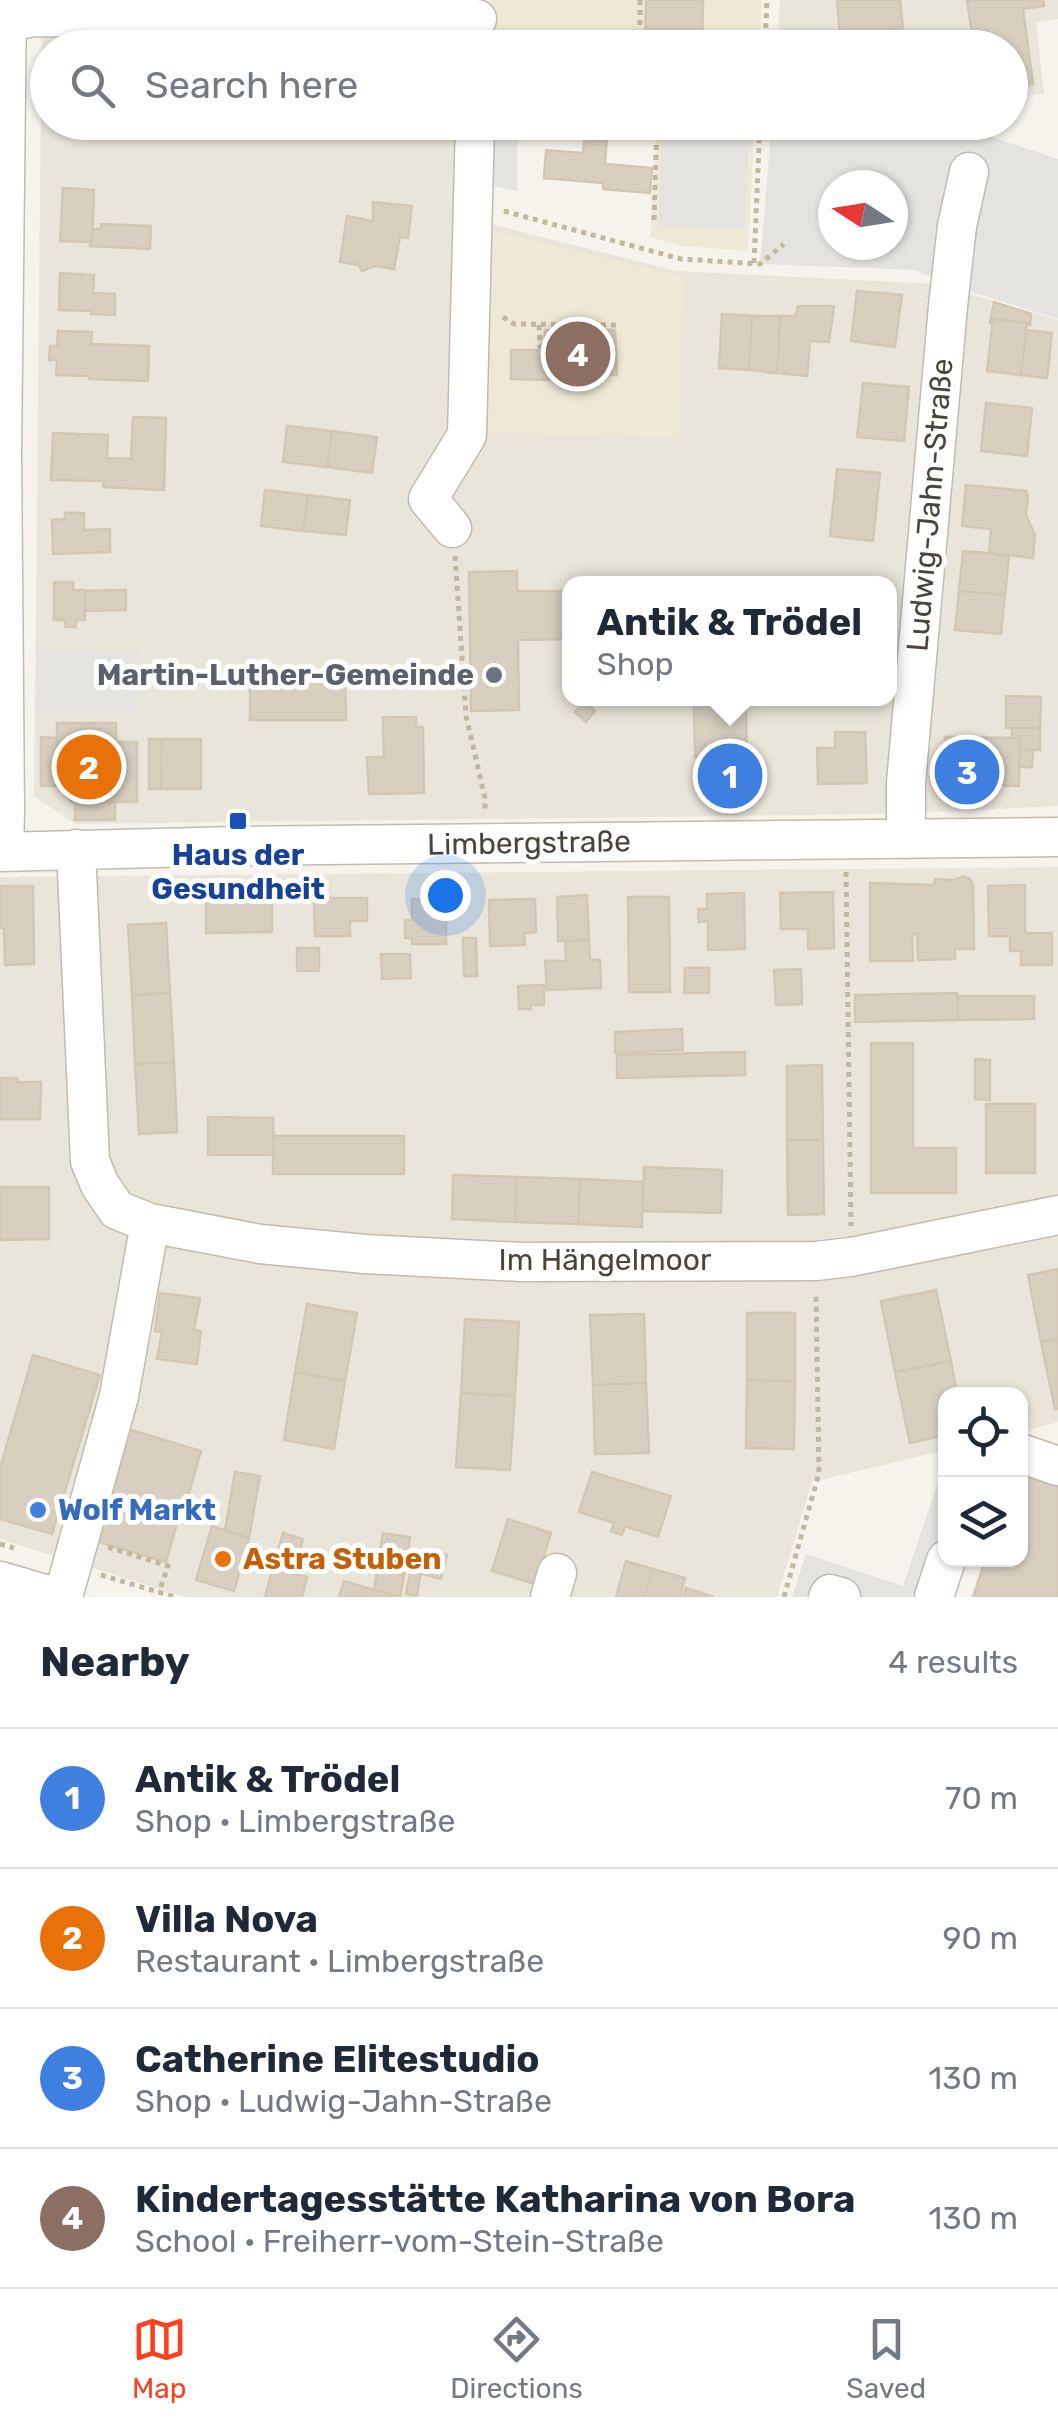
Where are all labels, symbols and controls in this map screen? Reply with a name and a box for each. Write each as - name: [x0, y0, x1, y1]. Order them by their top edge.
- search box: [30, 30, 1028, 140]
- icon: search: [65, 58, 120, 113]
- text: Search here: [145, 62, 358, 108]
- north arrow: [818, 170, 908, 260]
- pin: 4: [546, 316, 610, 392]
- street label: Ludwig-Jahn-Straße: [899, 357, 961, 653]
- popup: [562, 576, 897, 706]
- text: Antik & Trödel: [597, 599, 862, 645]
- text: Shop: [597, 645, 674, 683]
- place label: Martin-Luther-Gemeinde: [97, 657, 474, 693]
- marker: Martin-Luther-Gemeinde: [483, 664, 505, 686]
- pin: 2: [56, 730, 122, 804]
- pin: 3: [934, 734, 1000, 810]
- pin: 1: [698, 738, 762, 814]
- marker: Haus der Gesundheit: [227, 810, 249, 832]
- street label: Limbergstraße: [427, 823, 631, 863]
- place label: Haus der Gesundheit: [151, 837, 325, 907]
- your location: [420, 870, 471, 921]
- street label: Im Hängelmoor: [499, 1242, 712, 1278]
- map controls: [938, 1387, 1028, 1567]
- button: locate: [938, 1387, 1028, 1477]
- button: layers: [938, 1477, 1028, 1567]
- place label: Wolf Markt: [58, 1492, 216, 1528]
- marker: Wolf Markt: [27, 1499, 49, 1521]
- place label: Astra Stuben: [243, 1541, 442, 1577]
- marker: Astra Stuben: [212, 1548, 234, 1570]
- text: Nearby: [40, 1637, 190, 1687]
- text: 4 results: [888, 1643, 1018, 1681]
- text: Antik & Trödel: [135, 1756, 400, 1802]
- text: 1: [65, 1779, 80, 1817]
- text: 70 m: [945, 1779, 1018, 1817]
- text: Shop · Limbergstraße: [135, 1802, 455, 1840]
- text: Villa Nova: [135, 1896, 318, 1942]
- text: 2: [62, 1919, 83, 1957]
- text: 90 m: [942, 1919, 1018, 1957]
- text: Restaurant · Limbergstraße: [135, 1942, 544, 1980]
- text: Catherine Elitestudio: [135, 2036, 540, 2082]
- text: 3: [62, 2059, 83, 2097]
- text: 130 m: [928, 2059, 1018, 2097]
- text: Shop · Ludwig-Jahn-Straße: [135, 2082, 552, 2120]
- text: Kindertagesstätte Katharina von Bora: [135, 2176, 855, 2222]
- text: 4: [62, 2199, 83, 2237]
- text: 130 m: [928, 2199, 1018, 2237]
- text: School · Freiherr-vom-Stein-Straße: [135, 2222, 664, 2260]
- tab: Map: [132, 2312, 187, 2405]
- tab: Directions: [450, 2312, 583, 2405]
- tab: Saved: [846, 2312, 926, 2405]

